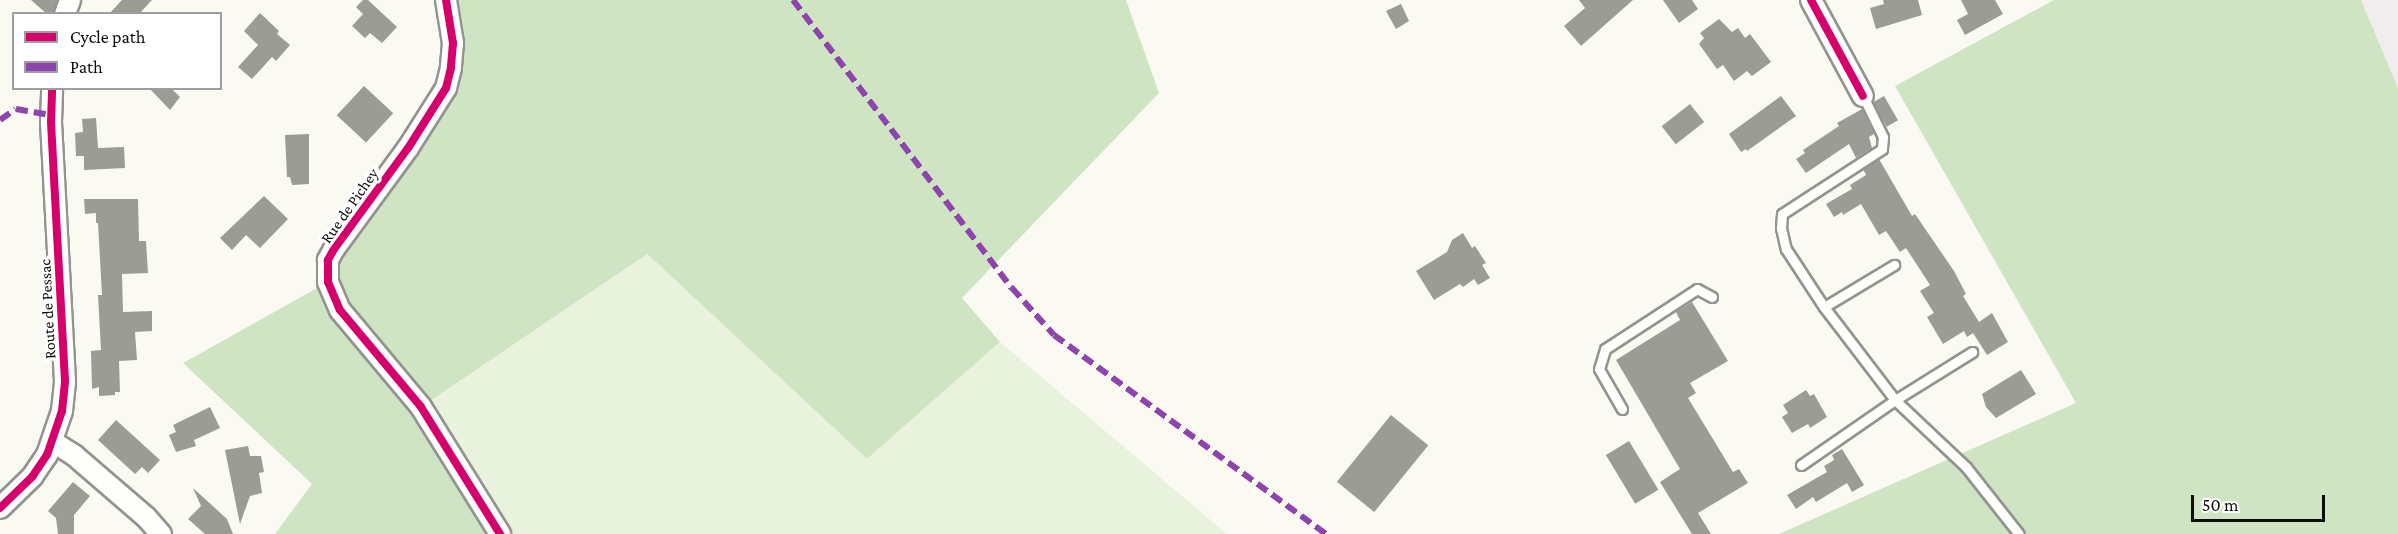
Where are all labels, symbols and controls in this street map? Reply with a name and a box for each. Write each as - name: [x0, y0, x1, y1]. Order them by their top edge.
- legend: [12, 12, 222, 90]
- text: Cycle path: [70, 27, 145, 47]
- text: Path: [70, 57, 103, 77]
- street label: Rue de Pichey: [317, 165, 383, 247]
- street label: Route de Pessac: [36, 259, 60, 359]
- scale bar: [2194, 483, 2328, 521]
- text: 50 m: [2202, 495, 2239, 515]

